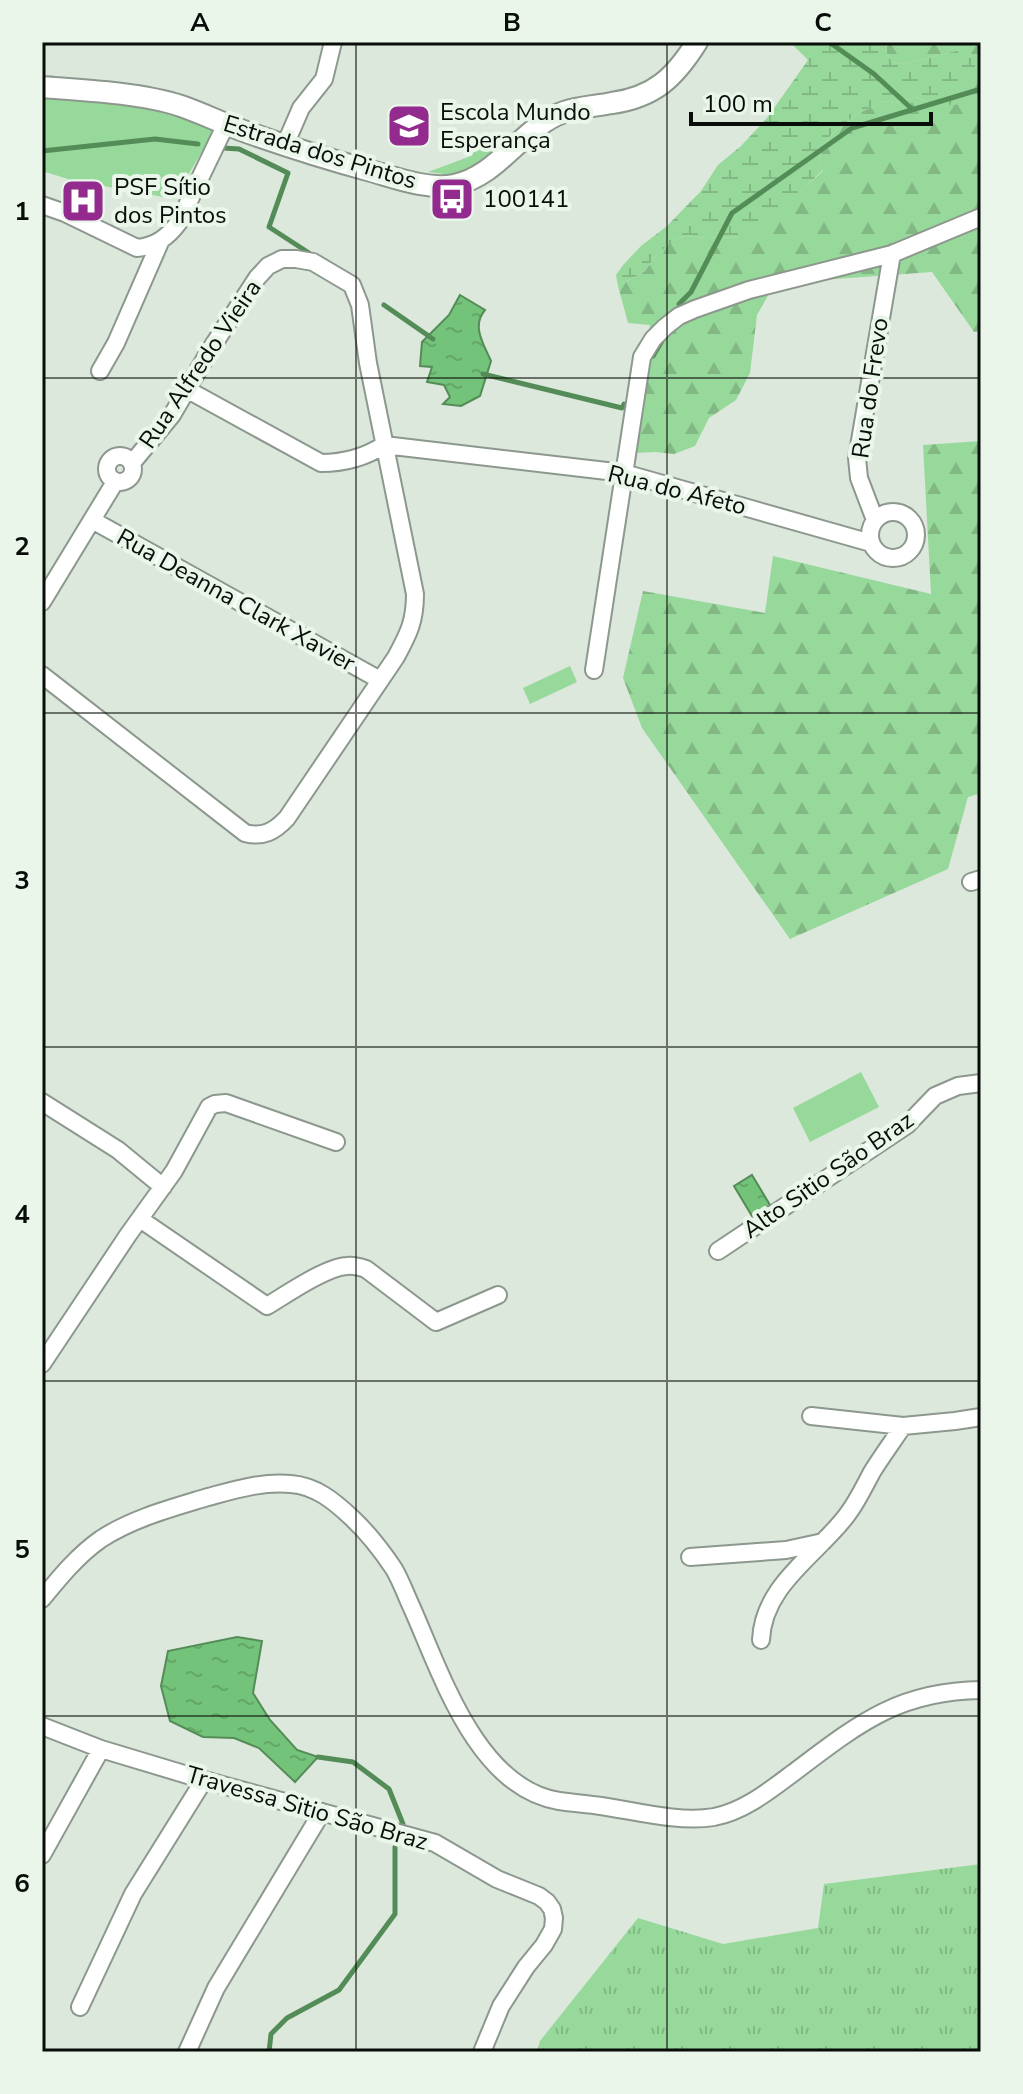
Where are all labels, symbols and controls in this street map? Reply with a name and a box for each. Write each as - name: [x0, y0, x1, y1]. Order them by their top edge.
- text: A: [190, 5, 210, 40]
- text: B: [503, 5, 521, 40]
- text: C: [814, 5, 832, 40]
- scale bar: [691, 76, 931, 126]
- text: 100 m: [703, 88, 773, 120]
- place label: Escola Mundo Esperança: [440, 96, 591, 156]
- school or university icon: Escola Mundo Esperança: [385, 102, 433, 150]
- street label: Estrada dos Pintos: [220, 107, 420, 197]
- place label: PSF Sítio dos Pintos: [114, 171, 227, 231]
- bus stop icon: 100141: [428, 175, 476, 223]
- hospital icon: PSF Sítio dos Pintos: [59, 177, 107, 225]
- place label: 100141: [483, 183, 569, 215]
- text: 1: [14, 194, 30, 229]
- street label: Rua Alfredo Vieira: [132, 273, 268, 455]
- street label: Rua do Frevo: [844, 316, 896, 460]
- street label: Rua do Afeto: [605, 457, 749, 523]
- street label: Rua Deanna Clark Xavier: [111, 521, 361, 679]
- text: 2: [14, 529, 30, 564]
- text: 3: [14, 863, 30, 898]
- street label: Alto Sitio São Braz: [736, 1104, 920, 1246]
- text: 4: [14, 1197, 30, 1232]
- text: 5: [14, 1532, 30, 1567]
- street label: Travessa Sitio São Braz: [182, 1758, 432, 1858]
- text: 6: [14, 1866, 30, 1901]

